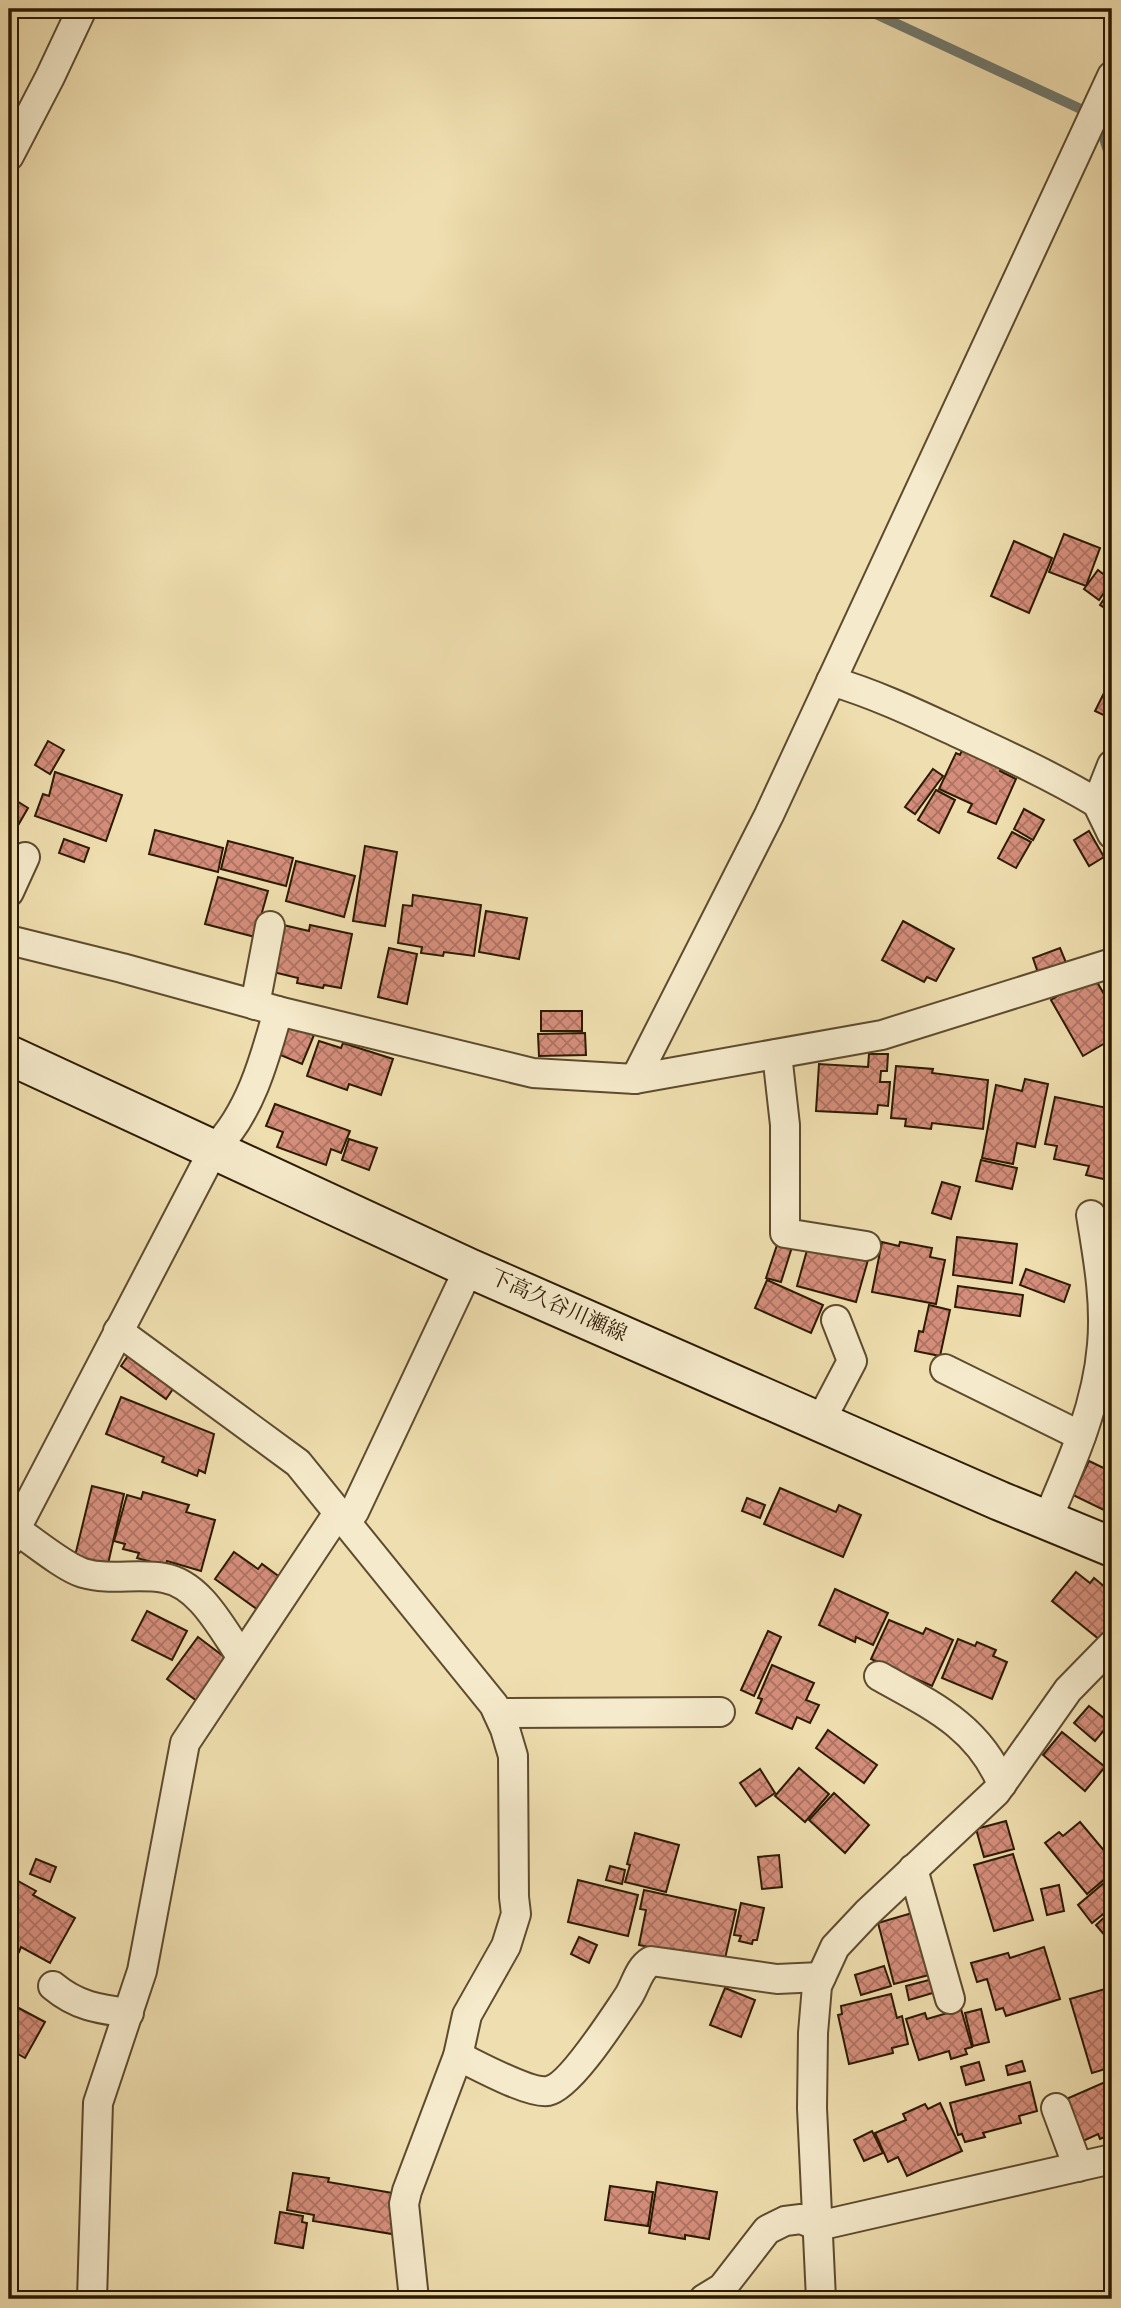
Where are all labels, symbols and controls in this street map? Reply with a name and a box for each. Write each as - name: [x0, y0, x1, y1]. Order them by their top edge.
- street label: 下高久谷川瀬線: [485, 1263, 631, 1351]

